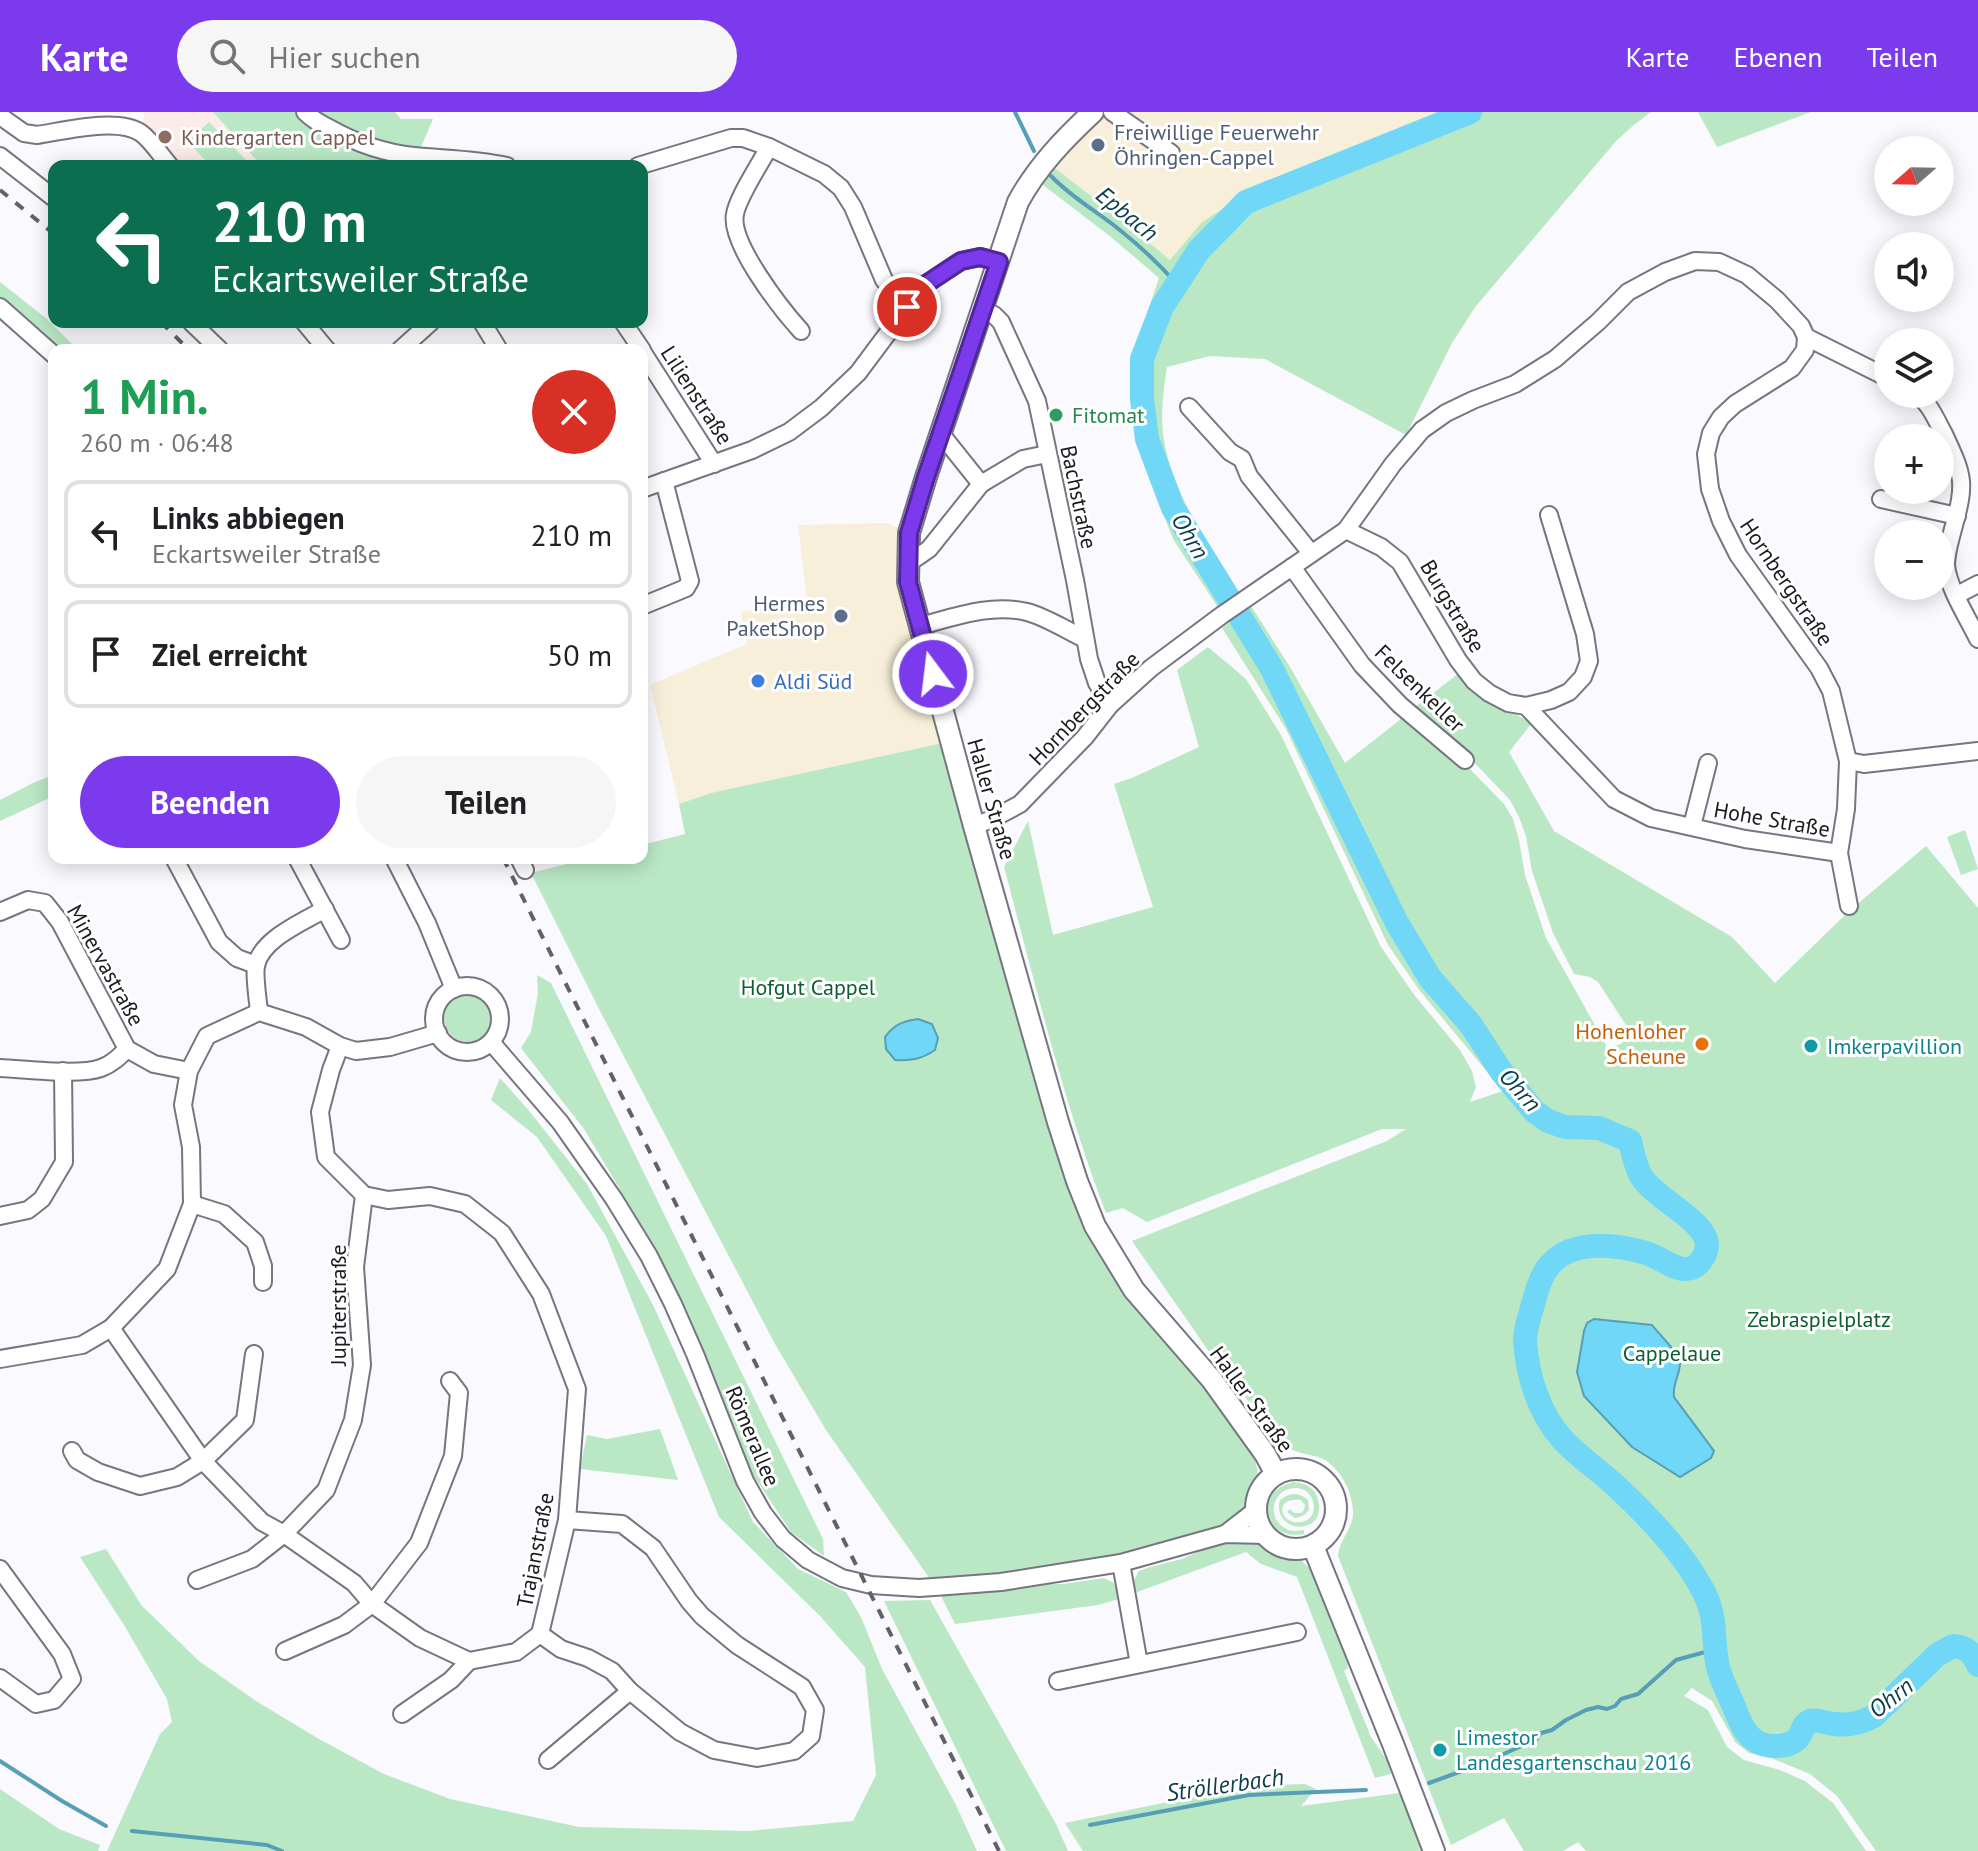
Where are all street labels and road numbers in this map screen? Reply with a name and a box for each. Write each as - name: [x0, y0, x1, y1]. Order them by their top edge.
- street label: Lilienstraße: [655, 340, 739, 450]
- street label: Bachstraße: [1054, 443, 1104, 551]
- street label: Hornbergstraße: [1734, 513, 1840, 651]
- street label: Burgstraße: [1414, 555, 1492, 657]
- street label: Felsenkeller: [1369, 638, 1471, 738]
- street label: Hornbergstraße: [1023, 645, 1145, 771]
- street label: Haller Straße: [961, 735, 1023, 863]
- street label: Hohe Straße: [1712, 795, 1832, 843]
- street label: Minervastraße: [61, 899, 151, 1031]
- street label: Jupiterstraße: [324, 1244, 352, 1367]
- street label: Haller Straße: [1204, 1340, 1300, 1458]
- street label: Römerallee: [719, 1382, 787, 1490]
- street label: Trajanstraße: [510, 1490, 560, 1610]

